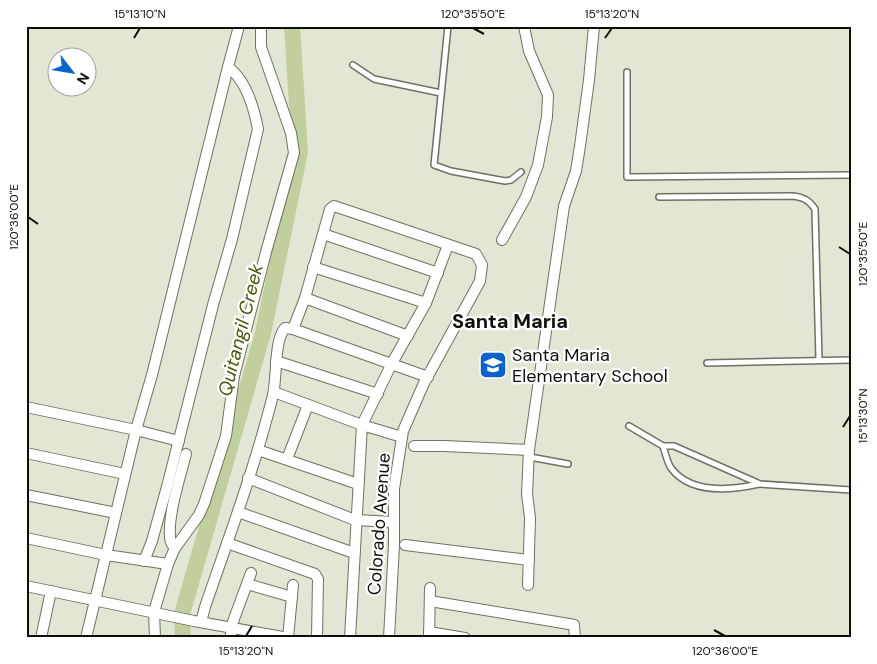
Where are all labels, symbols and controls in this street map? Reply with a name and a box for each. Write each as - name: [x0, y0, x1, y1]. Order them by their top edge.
- text: 15°13'10"N: [114, 6, 166, 22]
- text: 120°35'50"E: [441, 6, 505, 22]
- text: 15°13'20"N: [585, 6, 639, 22]
- north arrow: [48, 48, 98, 98]
- text: N: [73, 70, 93, 88]
- text: 120°36'00"E: [6, 184, 22, 250]
- text: 120°35'50"E: [855, 222, 871, 286]
- water label: Quitangil Creek: [212, 261, 269, 399]
- district label: Santa Maria: [452, 308, 568, 334]
- place label: Santa Maria Elementary School: [512, 343, 668, 388]
- school or university icon: Santa Maria Elementary School: [478, 350, 508, 380]
- text: 15°13'30"N: [855, 388, 871, 444]
- street label: Colorado Avenue: [362, 452, 396, 596]
- text: 15°13'20"N: [219, 643, 273, 659]
- text: 120°36'00"E: [692, 643, 758, 659]

